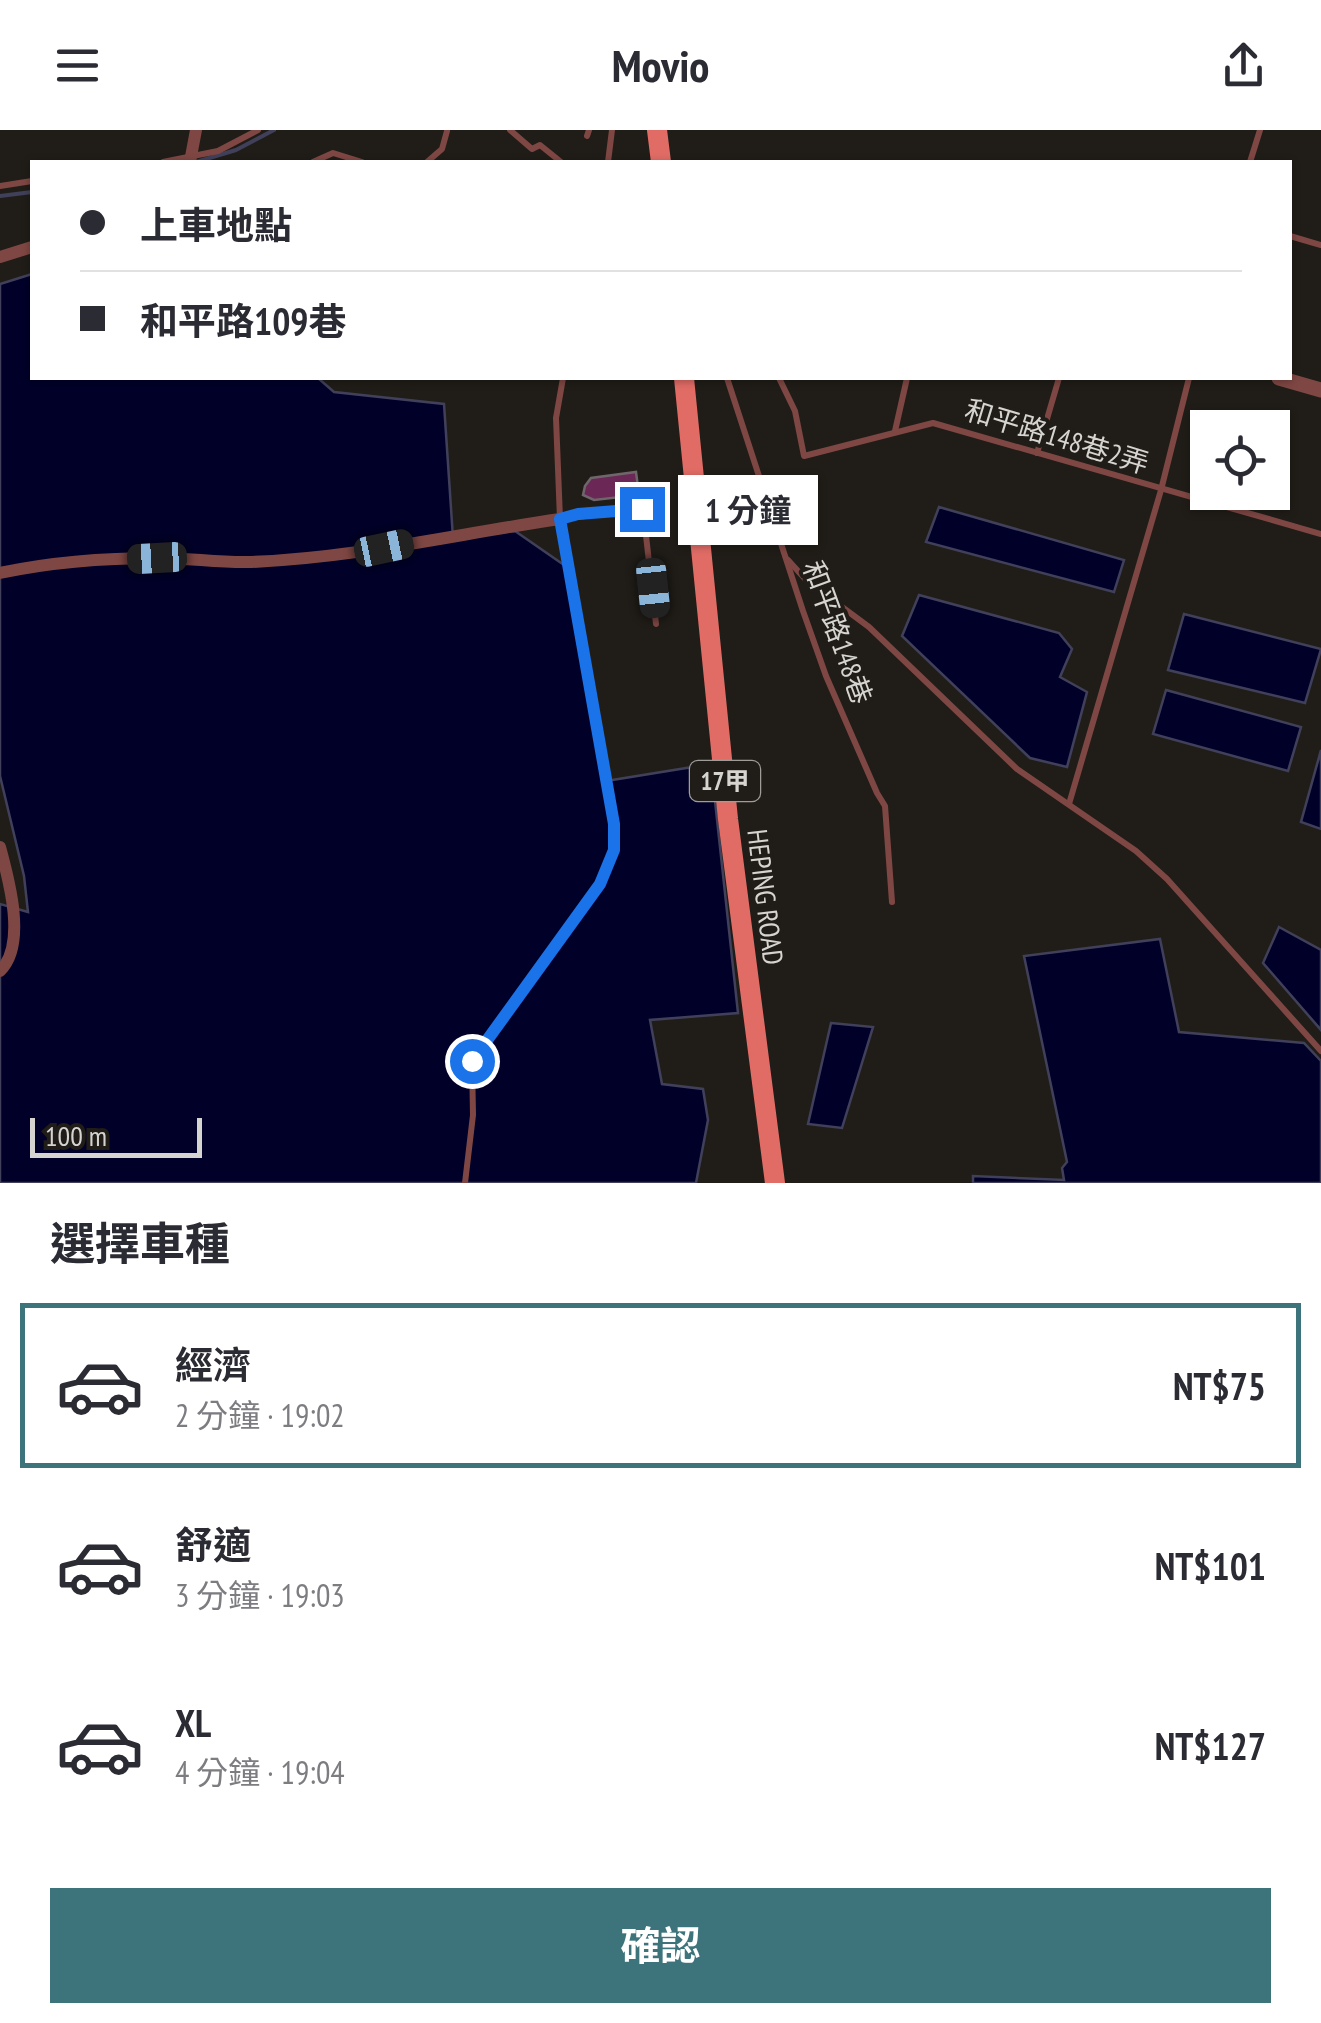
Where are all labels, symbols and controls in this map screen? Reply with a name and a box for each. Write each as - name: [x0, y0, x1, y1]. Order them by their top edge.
- text: Movio: [612, 36, 709, 94]
- icon: menu: [50, 38, 105, 93]
- icon: share: [1216, 38, 1271, 93]
- text: 上車地點: [140, 200, 292, 249]
- text: 和平路109巷: [140, 296, 347, 345]
- street label: 和平路148巷2弄: [961, 390, 1153, 482]
- map controls: [1190, 410, 1290, 510]
- button: locate: [1190, 410, 1290, 510]
- callout: 1 分鐘: [677, 474, 817, 544]
- route end: [620, 487, 665, 532]
- text: 1 分鐘: [705, 489, 791, 531]
- car: [352, 527, 416, 569]
- car: [126, 541, 188, 575]
- street label: 和平路148巷: [795, 555, 881, 709]
- car: [635, 557, 671, 619]
- road number: 17甲: [690, 761, 760, 801]
- street label: HEPING ROAD: [739, 827, 793, 967]
- route start: [450, 1039, 495, 1084]
- scale bar: [30, 1113, 202, 1158]
- text: 100 m: [45, 1117, 107, 1154]
- text: 選擇車種: [50, 1214, 230, 1272]
- text: 經濟: [175, 1340, 251, 1389]
- icon: car: [55, 1341, 145, 1431]
- text: NT$75: [1173, 1361, 1266, 1410]
- text: 2 分鐘 · 19:02: [175, 1394, 345, 1436]
- text: 舒適: [175, 1520, 251, 1569]
- icon: car: [55, 1521, 145, 1611]
- text: NT$101: [1155, 1541, 1266, 1590]
- text: 3 分鐘 · 19:03: [175, 1574, 345, 1616]
- text: XL: [175, 1698, 211, 1747]
- icon: car: [55, 1701, 145, 1791]
- text: NT$127: [1155, 1721, 1266, 1770]
- text: 4 分鐘 · 19:04: [175, 1751, 345, 1793]
- button: 確認: [50, 1888, 1271, 2003]

